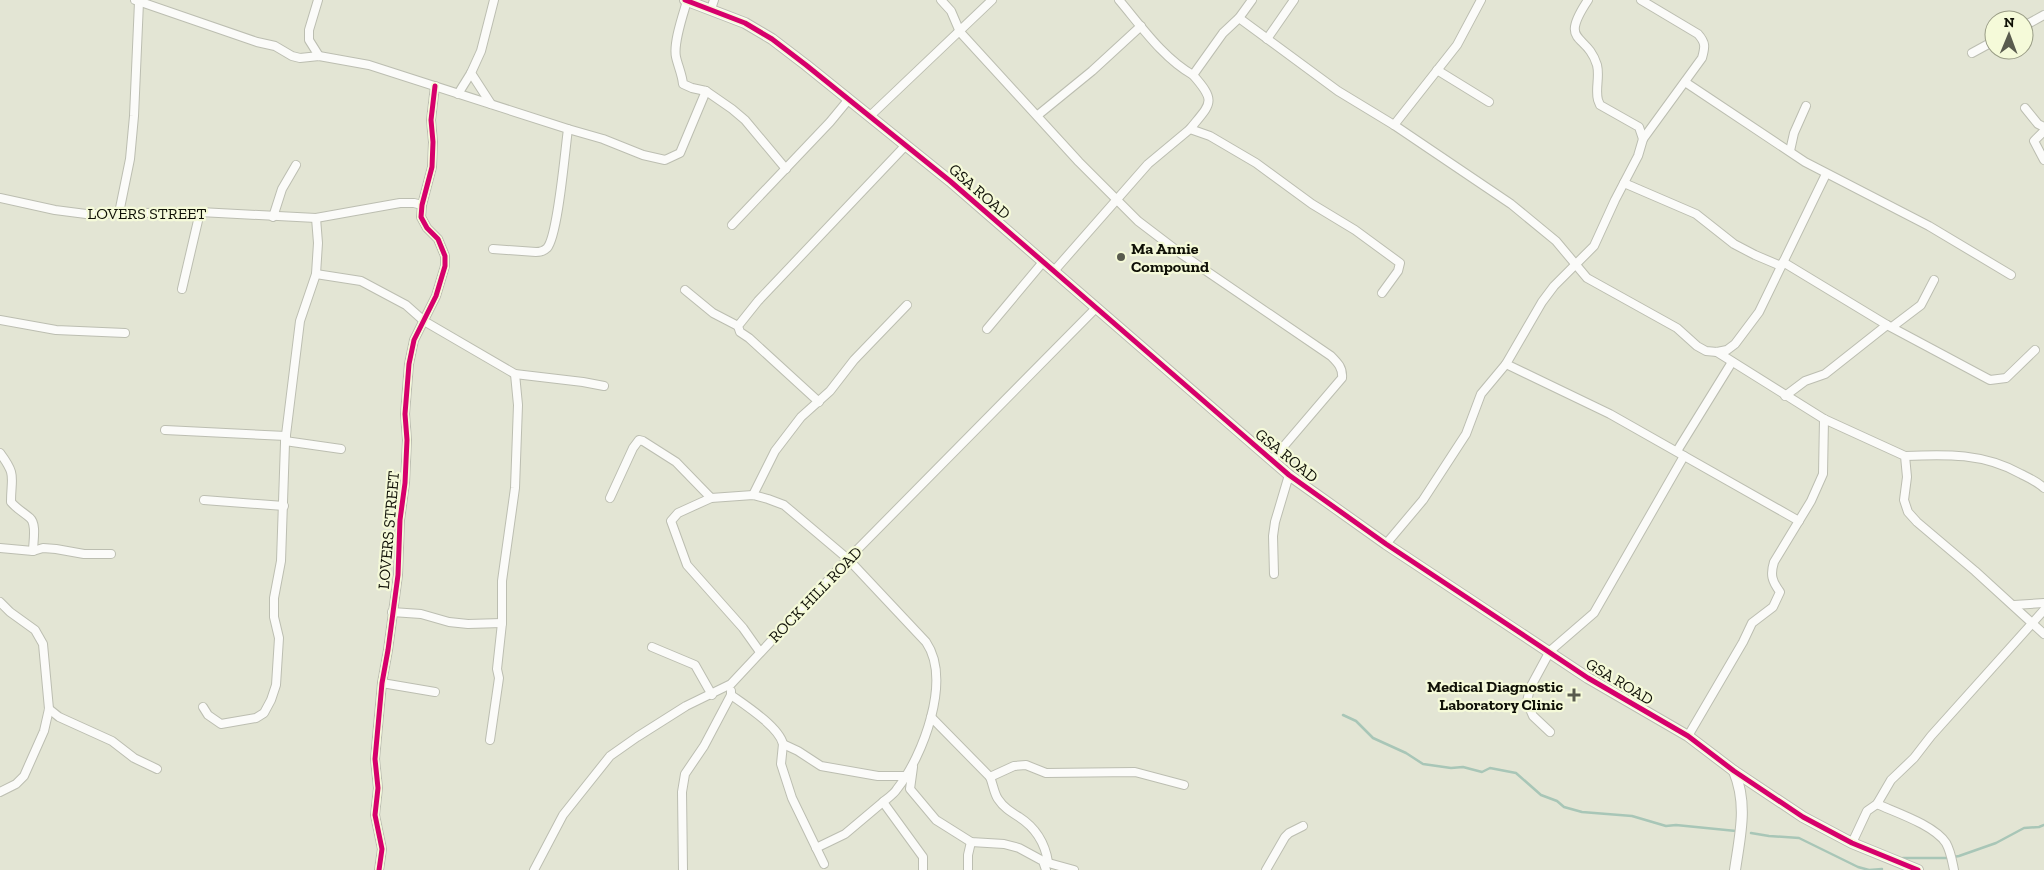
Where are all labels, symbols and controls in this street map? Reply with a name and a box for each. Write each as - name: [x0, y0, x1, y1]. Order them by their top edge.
- north arrow: [1984, 10, 2034, 60]
- text: N: [2004, 14, 2015, 31]
- street label: GSA ROAD: [945, 159, 1014, 223]
- street label: LOVERS STREET: [88, 204, 206, 223]
- place label: Ma Annie Compound: [1131, 239, 1209, 276]
- marker: Ma Annie Compound: [1115, 251, 1127, 263]
- street label: GSA ROAD: [1251, 424, 1322, 486]
- street label: LOVERS STREET: [374, 470, 403, 590]
- street label: ROCK HILL ROAD: [765, 542, 866, 646]
- street label: GSA ROAD: [1583, 654, 1657, 709]
- place label: Medical Diagnostic Laboratory Clinic: [1427, 677, 1563, 714]
- marker: Medical Diagnostic Laboratory Clinic: [1567, 688, 1581, 702]

